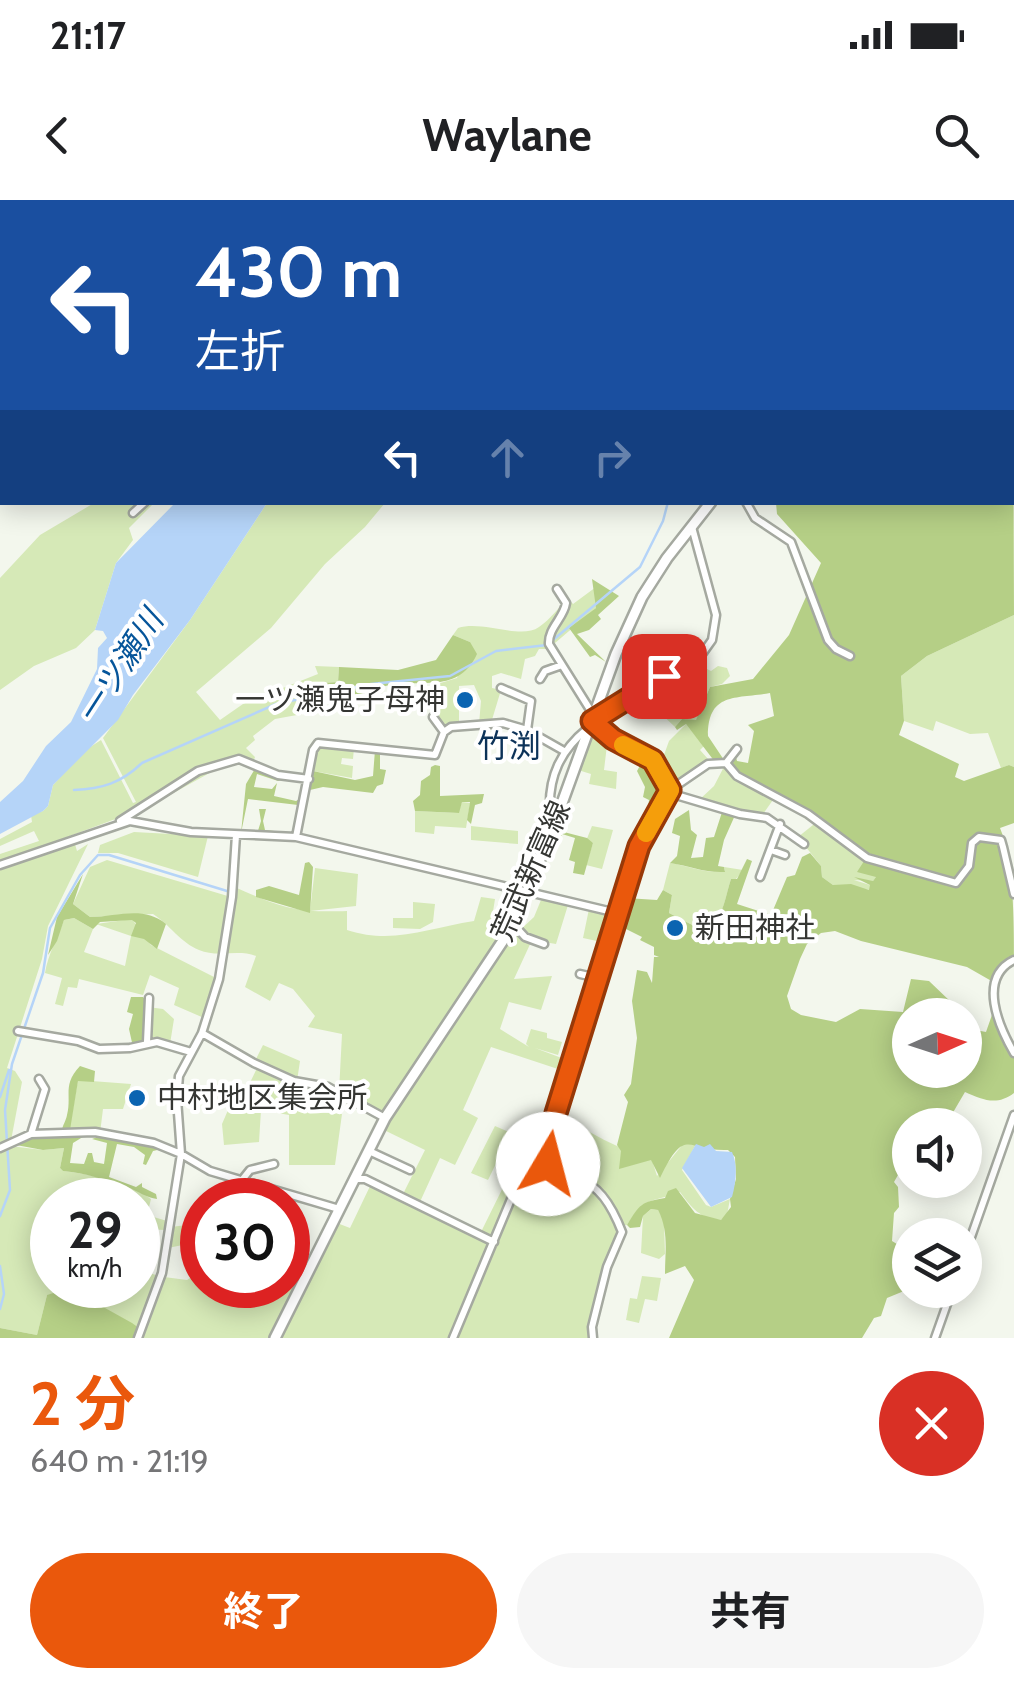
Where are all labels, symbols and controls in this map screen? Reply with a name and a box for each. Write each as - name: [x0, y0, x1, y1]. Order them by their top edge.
- text: 21:17: [50, 12, 126, 59]
- icon: back: [30, 108, 85, 163]
- text: Waylane: [422, 108, 592, 162]
- icon: search: [929, 108, 984, 163]
- text: 430 m: [195, 229, 402, 315]
- icon: left: [30, 240, 160, 370]
- text: 左折: [195, 324, 285, 378]
- icon: left: [375, 430, 430, 485]
- icon: ahead: [480, 430, 535, 485]
- icon: right: [585, 430, 640, 485]
- water label: 一ツ瀬川: [68, 600, 172, 731]
- pin: [622, 634, 707, 719]
- icon: arrive: [637, 649, 692, 704]
- place label: 一ツ瀬鬼子母神: [235, 681, 445, 718]
- marker: 一ツ瀬鬼子母神: [454, 689, 476, 711]
- district label: 竹渕: [477, 726, 541, 765]
- street label: 荒武新富線: [483, 795, 578, 947]
- place label: 新田神社: [695, 909, 815, 946]
- marker: 新田神社: [664, 917, 686, 939]
- north arrow: [892, 998, 982, 1088]
- map controls: [892, 998, 982, 1308]
- place label: 中村地区集会所: [157, 1079, 367, 1116]
- marker: 中村地区集会所: [126, 1087, 148, 1109]
- button: sound: [892, 1108, 982, 1198]
- position arrow: [496, 1112, 600, 1216]
- speed limit sign: 30: [180, 1178, 310, 1308]
- text: 29: [68, 1200, 122, 1261]
- button: layers: [892, 1218, 982, 1308]
- text: km/h: [68, 1253, 122, 1283]
- text: 2 分: [30, 1367, 135, 1440]
- button: close: [879, 1371, 984, 1476]
- text: 640 m · 21:19: [30, 1441, 209, 1480]
- button: 終了: [30, 1553, 497, 1668]
- button: 共有: [517, 1553, 984, 1668]

